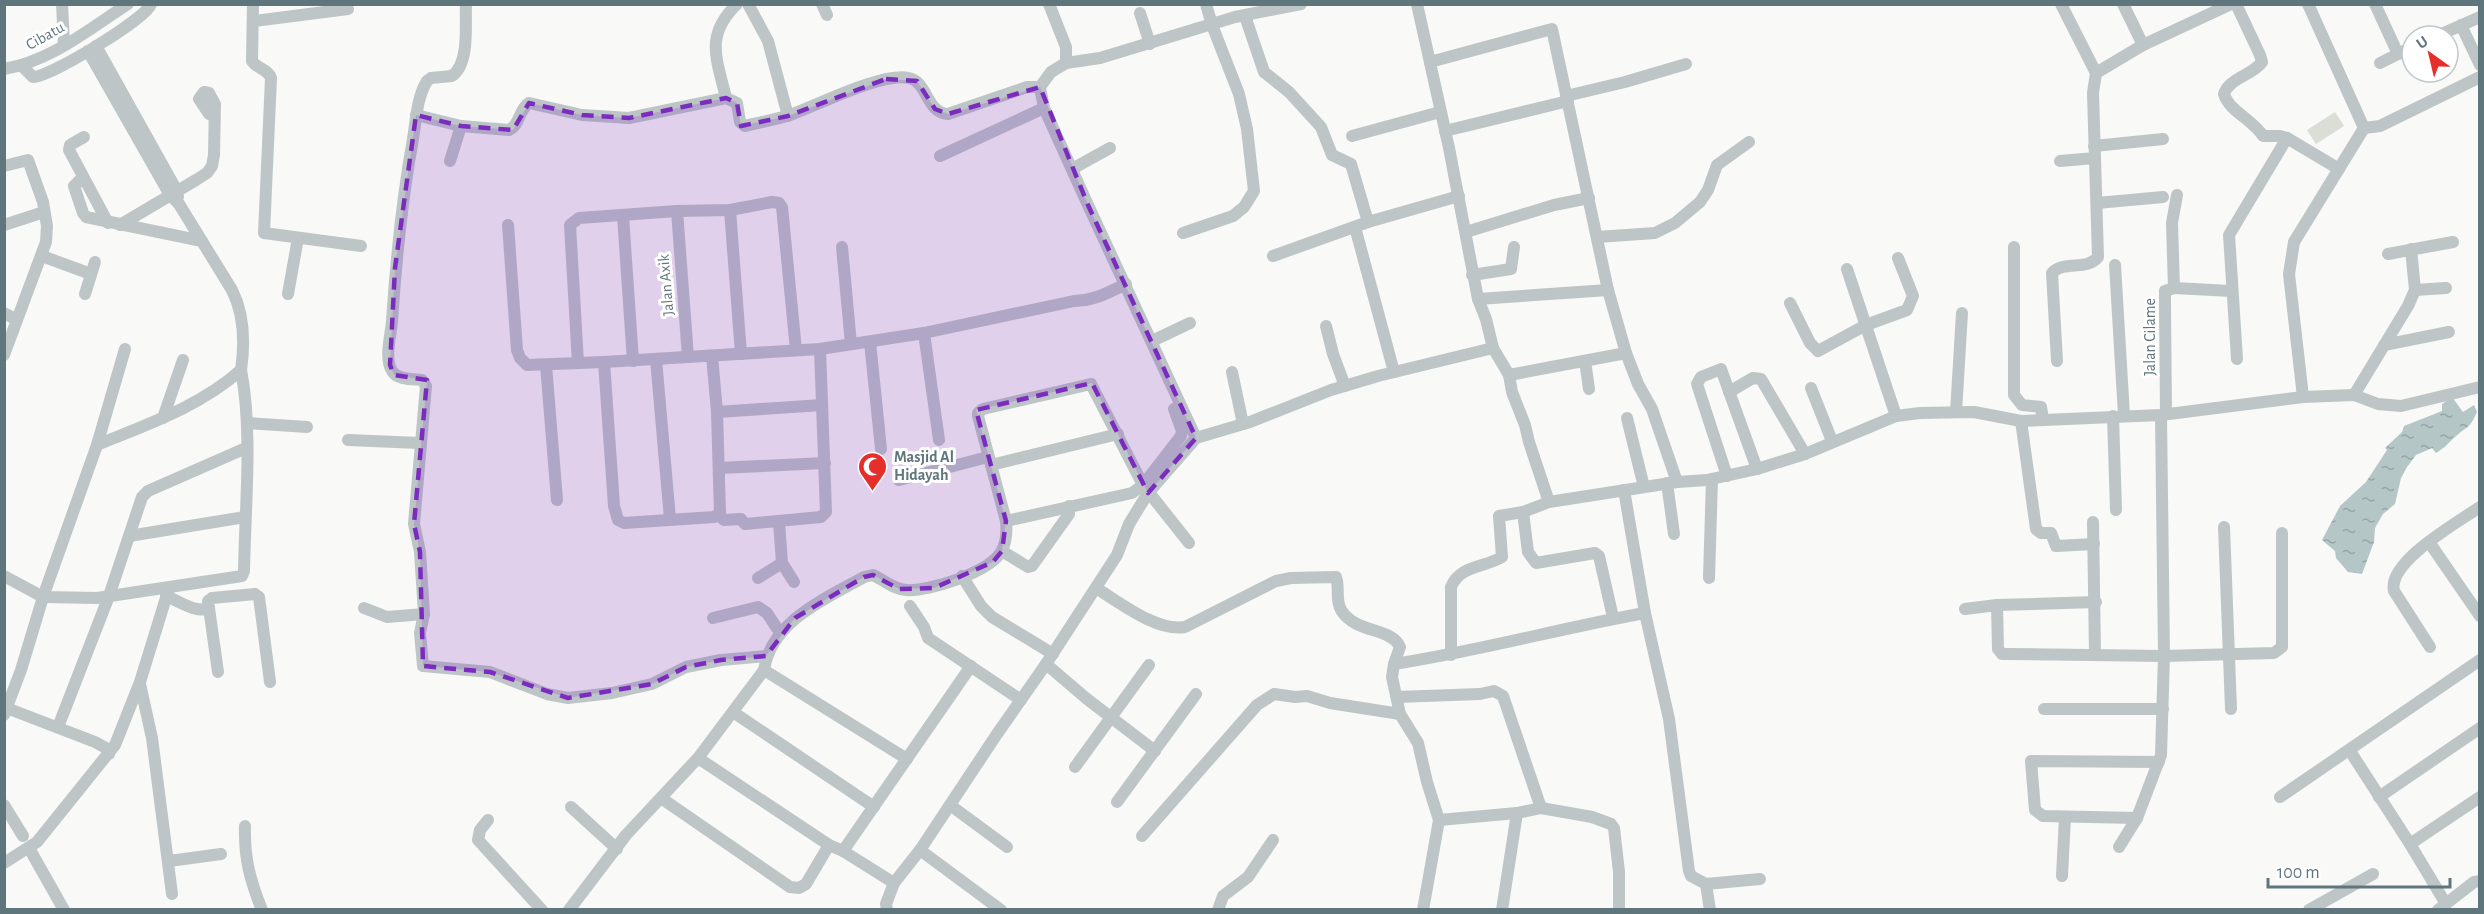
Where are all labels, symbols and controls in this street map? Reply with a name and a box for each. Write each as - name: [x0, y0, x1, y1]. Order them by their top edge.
- street label: Cibatu: [23, 19, 67, 53]
- north arrow: [2400, 24, 2460, 84]
- text: U: [2413, 33, 2431, 52]
- street label: Jalan Axik: [655, 253, 677, 316]
- street label: Jalan Cilame: [2142, 298, 2158, 376]
- place label: Masjid Al Hidayah: [894, 449, 954, 484]
- mosque icon: Masjid Al Hidayah: [857, 450, 889, 492]
- scale bar: [2268, 851, 2450, 889]
- text: 100 m: [2277, 864, 2320, 882]

